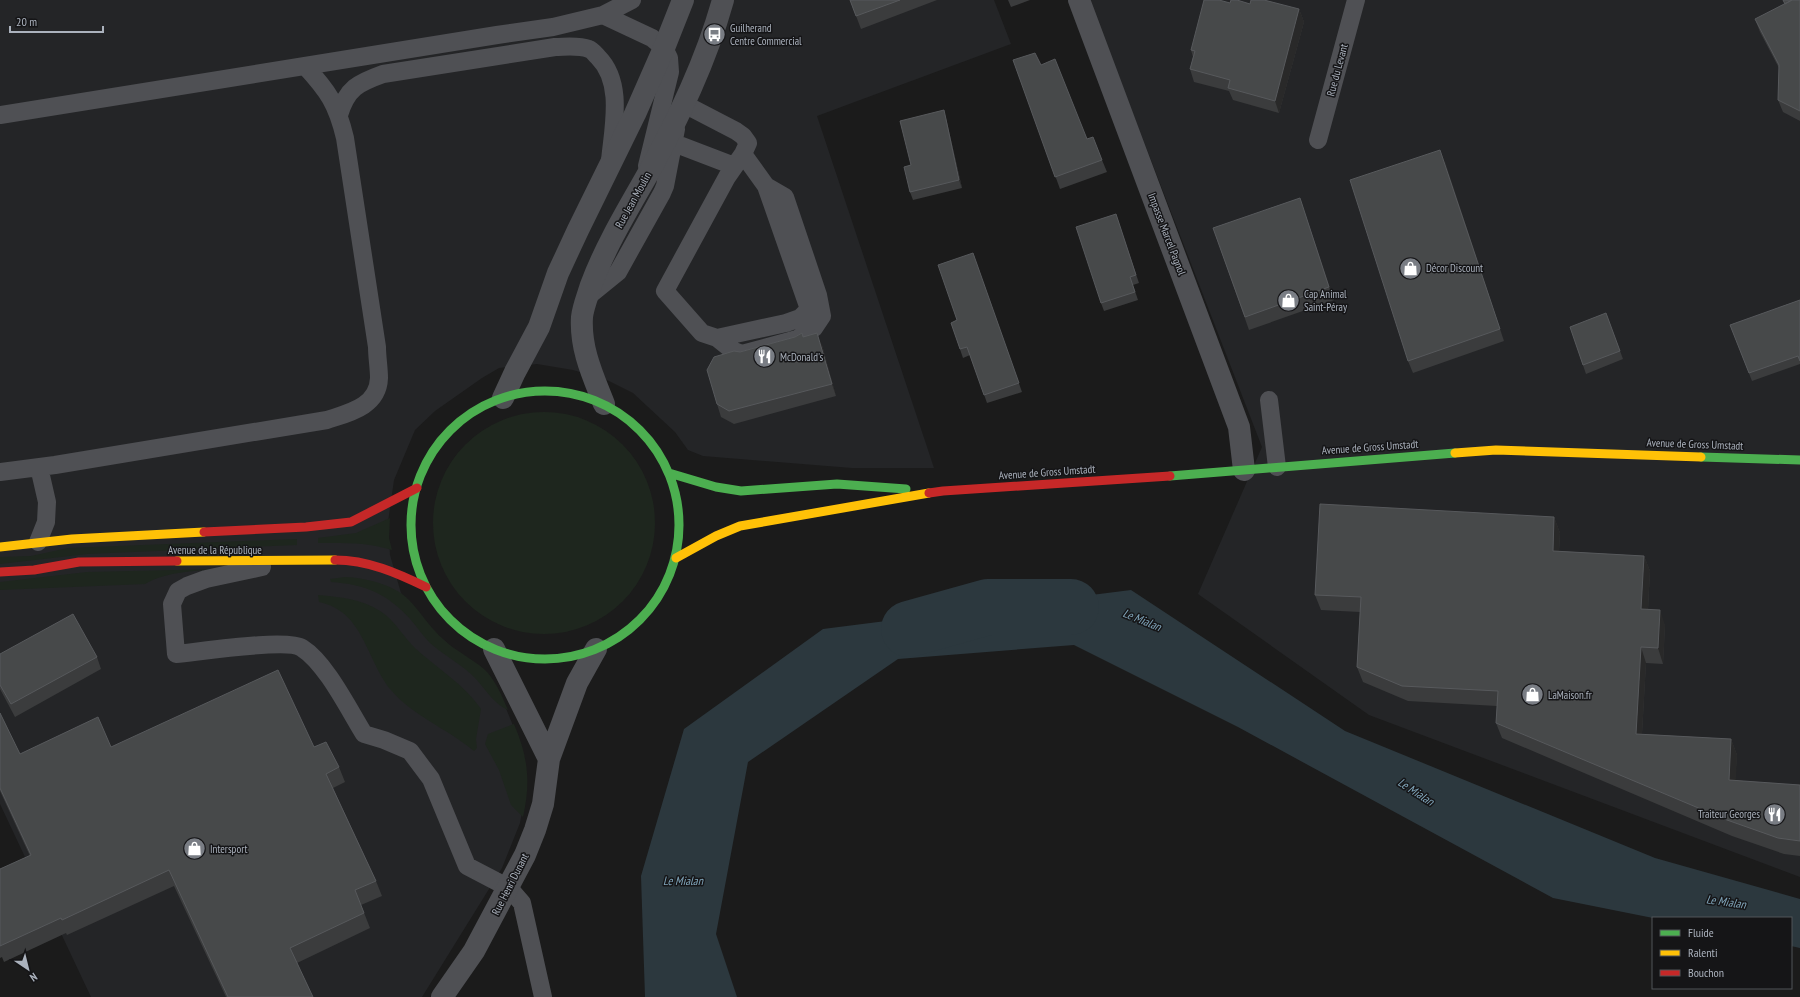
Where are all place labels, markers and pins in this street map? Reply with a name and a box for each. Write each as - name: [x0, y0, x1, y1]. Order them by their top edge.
- bus stop icon: Guilherand Centre Commercial: [701, 21, 727, 47]
- place label: Guilherand Centre Commercial: [730, 21, 802, 48]
- shop icon: Décor Discount: [1398, 255, 1424, 281]
- place label: Décor Discount: [1426, 261, 1483, 275]
- shop icon: Cap Animal Saint-Péray: [1276, 287, 1302, 313]
- place label: Cap Animal Saint-Péray: [1304, 287, 1348, 314]
- restaurant icon: McDonald's: [752, 344, 778, 370]
- place label: McDonald's: [780, 350, 823, 364]
- shop icon: LaMaison.fr: [1519, 682, 1545, 708]
- place label: LaMaison.fr: [1548, 688, 1592, 702]
- restaurant icon: Traiteur Georges: [1762, 801, 1788, 827]
- place label: Traiteur Georges: [1698, 807, 1760, 821]
- shop icon: Intersport: [181, 836, 207, 862]
- place label: Intersport: [210, 842, 247, 856]

